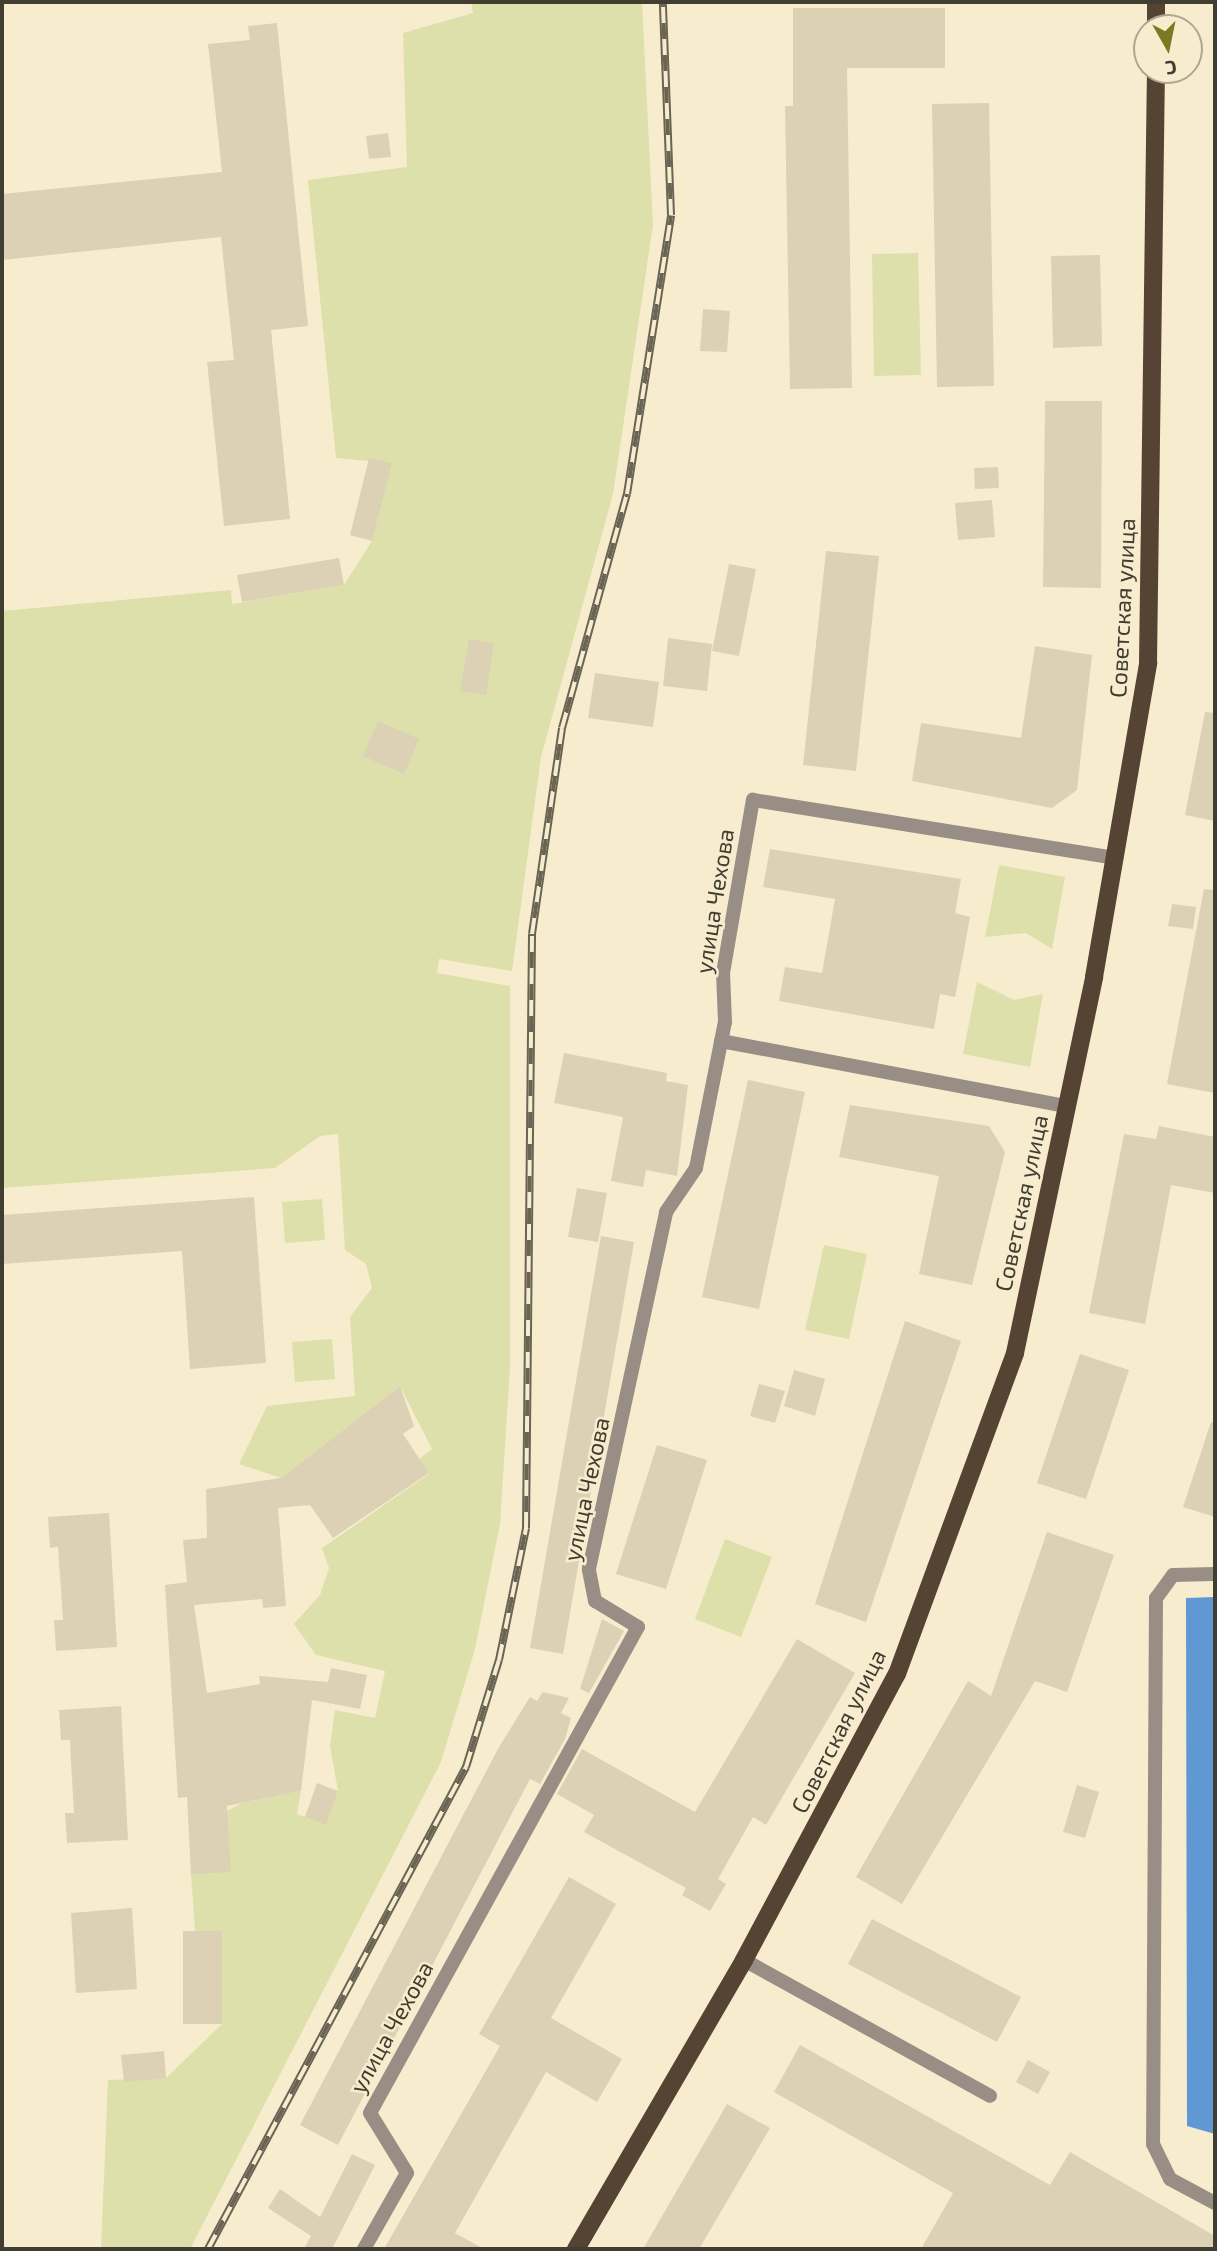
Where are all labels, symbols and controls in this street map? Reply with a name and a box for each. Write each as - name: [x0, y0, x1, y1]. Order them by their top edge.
- north arrow: [1133, 14, 1203, 84]
- text: С: [1164, 56, 1178, 80]
- street label: Советская улица: [1104, 517, 1140, 699]
- street label: улица Чехова: [689, 827, 739, 975]
- street label: Советская улица: [989, 1112, 1053, 1294]
- street label: улица Чехова: [557, 1415, 615, 1563]
- street label: Советская улица: [785, 1645, 891, 1817]
- street label: улица Чехова: [343, 1956, 439, 2098]

